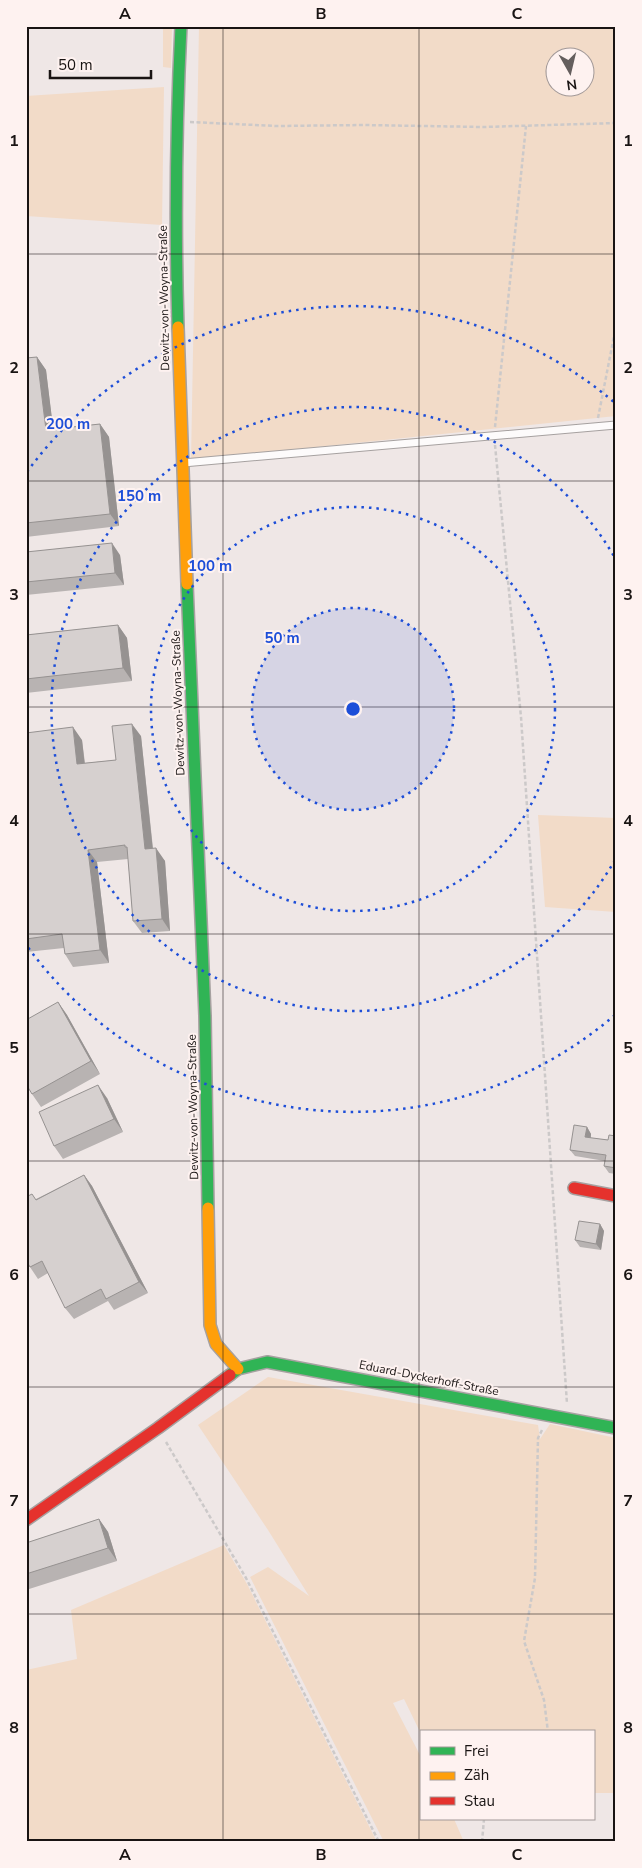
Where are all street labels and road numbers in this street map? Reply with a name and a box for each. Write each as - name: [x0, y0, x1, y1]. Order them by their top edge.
- street label: Dewitz-von-Woyna-Straße: [155, 225, 173, 371]
- street label: Dewitz-von-Woyna-Straße: [167, 630, 189, 776]
- street label: Dewitz-von-Woyna-Straße: [184, 1034, 202, 1180]
- street label: Eduard-Dyckerhoff-Straße: [358, 1357, 500, 1399]

